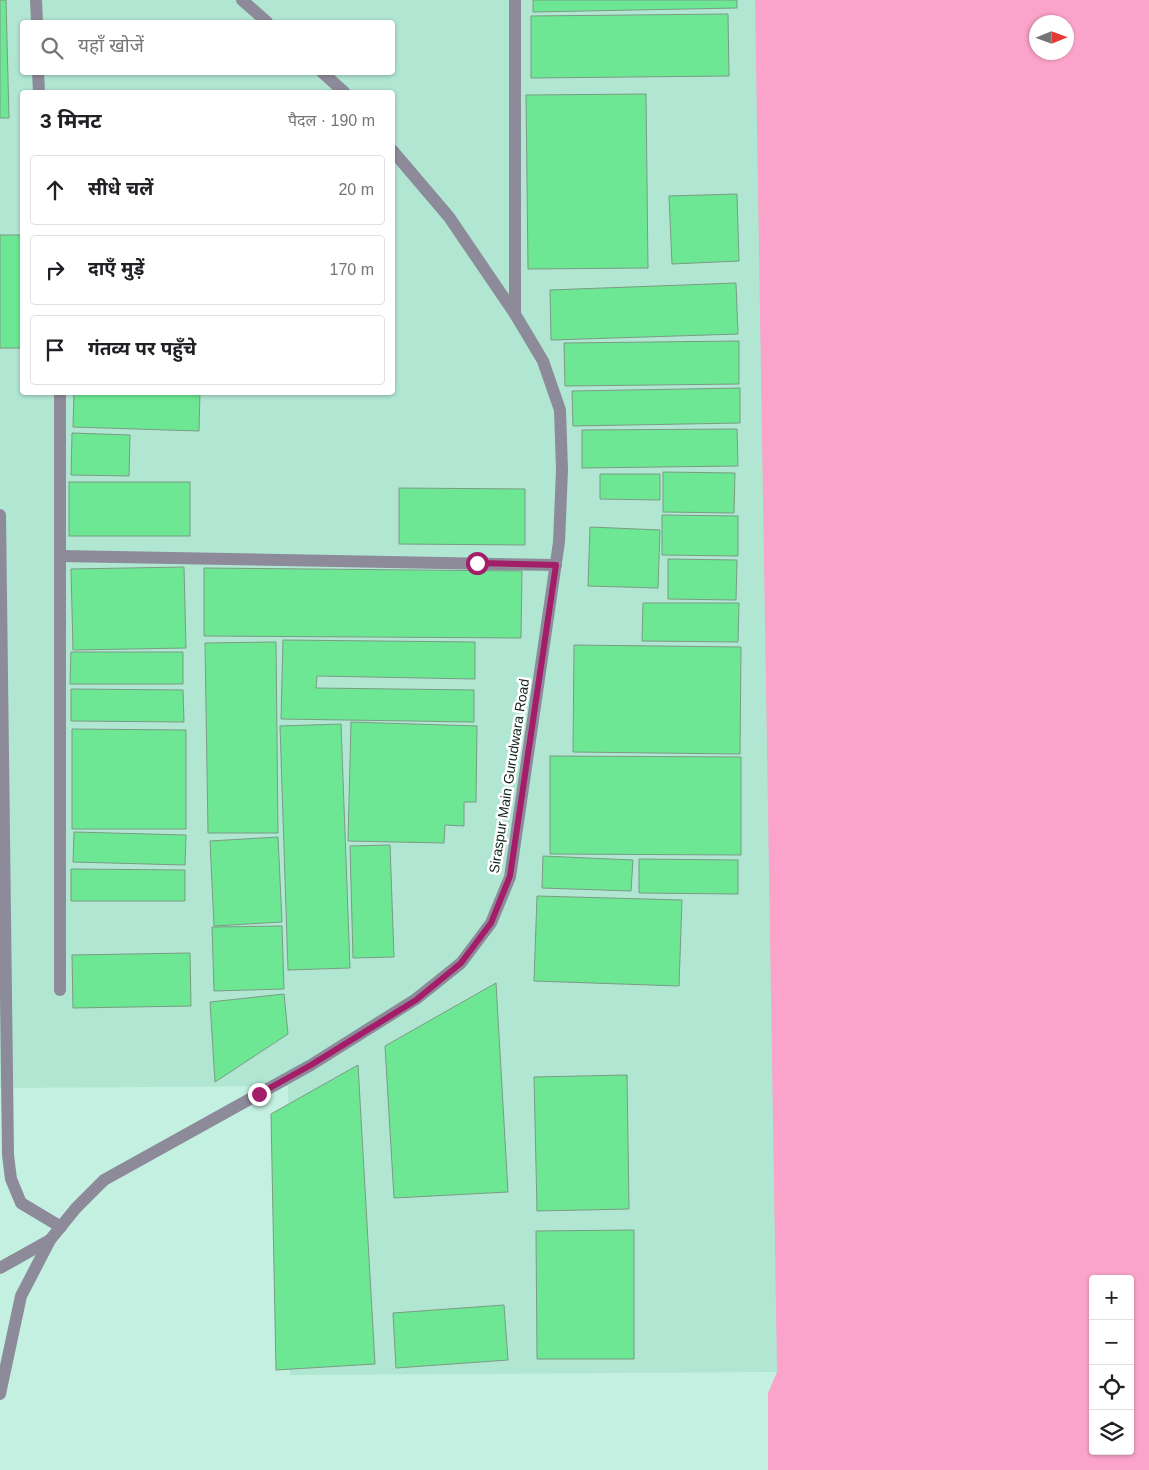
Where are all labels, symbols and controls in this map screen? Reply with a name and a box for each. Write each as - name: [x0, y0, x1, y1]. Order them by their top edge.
- north arrow: [1029, 15, 1074, 60]
- search box: [20, 20, 395, 75]
- icon: search: [38, 34, 66, 62]
- text: यहाँ खोजें: [78, 35, 144, 56]
- text: 3 मिनट: [40, 109, 102, 132]
- text: पैदल · 190 m: [288, 112, 375, 129]
- icon: ahead: [41, 176, 69, 204]
- text: सीधे चलें: [88, 178, 153, 199]
- text: 20 m: [338, 181, 374, 198]
- icon: right: [41, 256, 69, 284]
- text: दाएँ मुड़ें: [88, 258, 144, 279]
- text: 170 m: [330, 261, 374, 278]
- icon: arrive: [41, 336, 69, 364]
- text: गंतव्य पर पहुँचे: [88, 338, 196, 359]
- route start: [466, 552, 489, 575]
- street label: Siraspur Main Gurudwara Road: [486, 678, 532, 874]
- route end: [248, 1083, 271, 1106]
- map controls: [1089, 1275, 1134, 1455]
- button: +: [1089, 1275, 1134, 1320]
- button: −: [1089, 1320, 1134, 1365]
- button: locate: [1089, 1365, 1134, 1410]
- button: layers: [1089, 1410, 1134, 1455]

